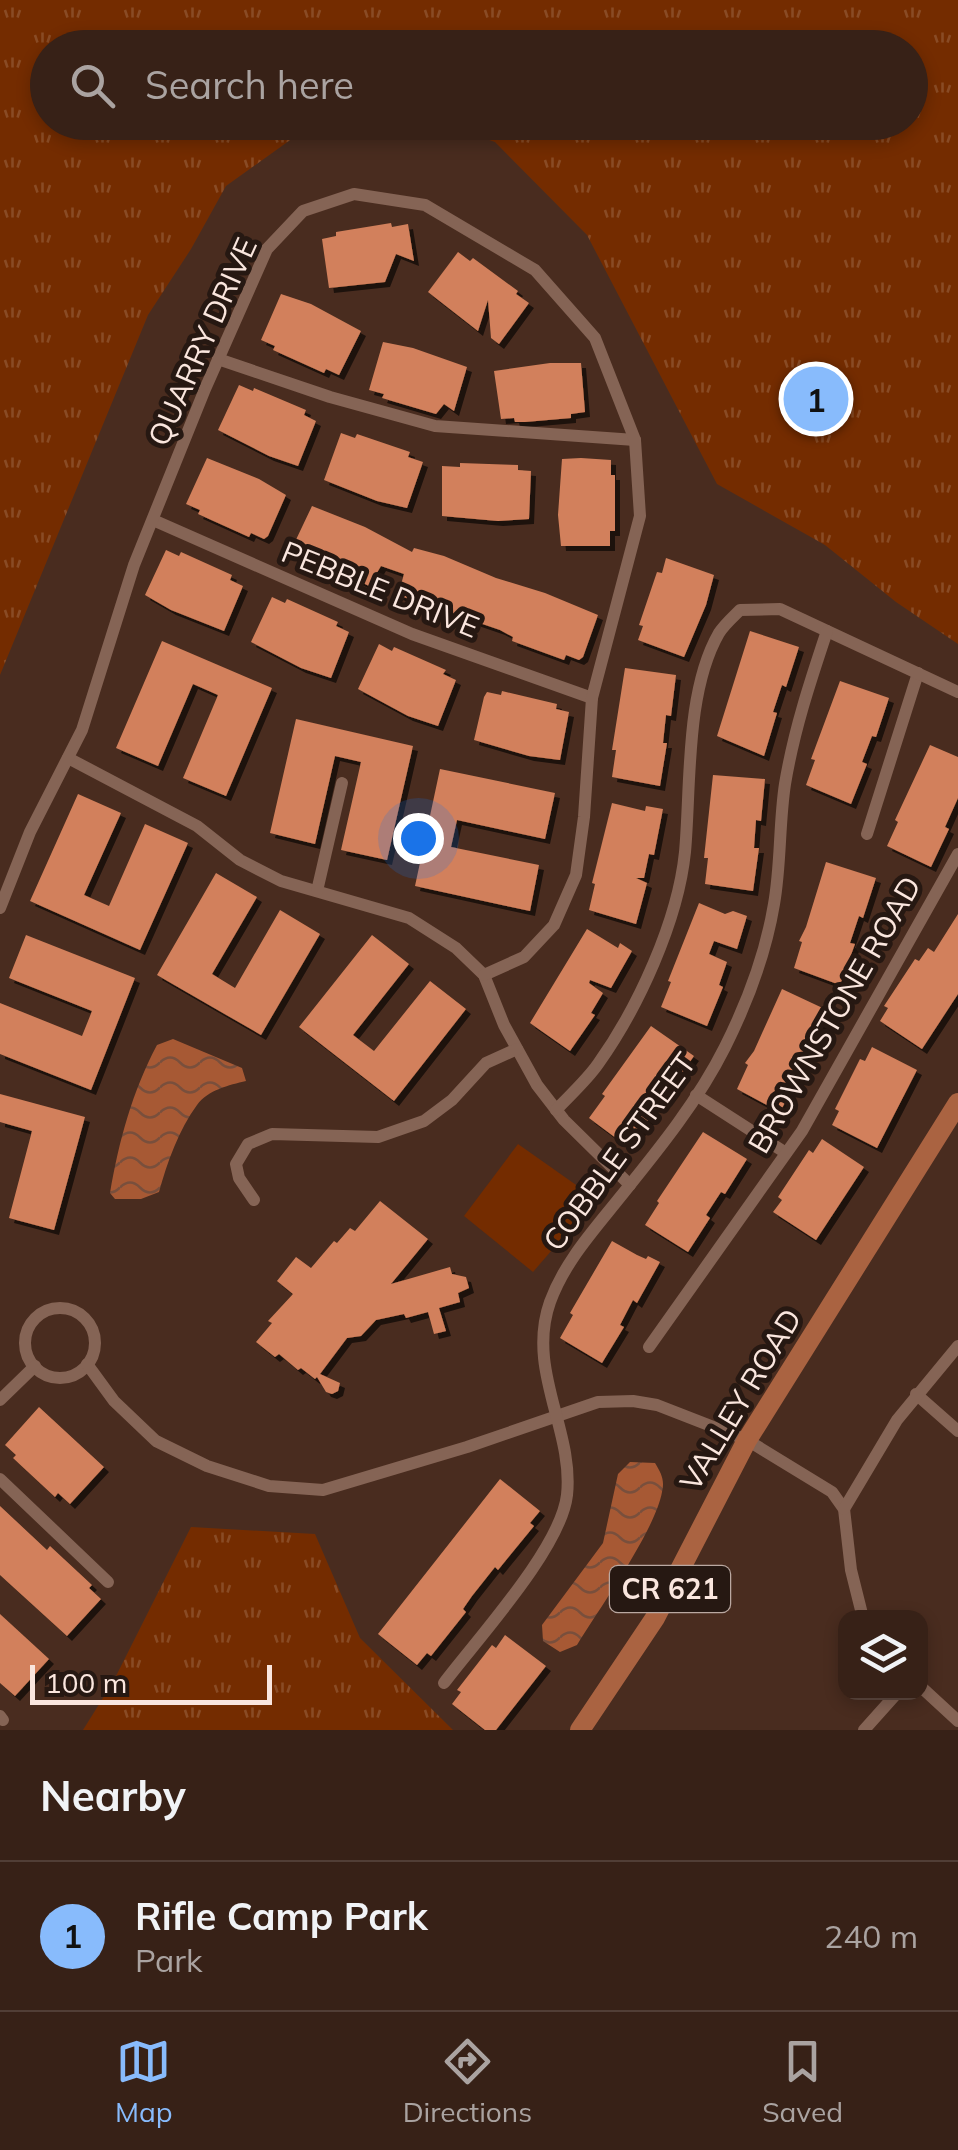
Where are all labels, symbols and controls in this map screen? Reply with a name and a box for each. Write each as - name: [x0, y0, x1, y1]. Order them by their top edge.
- search box: [30, 30, 928, 140]
- icon: search: [65, 58, 120, 113]
- text: Search here: [145, 61, 354, 109]
- street label: QUARRY DRIVE: [139, 232, 265, 452]
- pin: 1: [784, 362, 848, 436]
- street label: PEBBLE DRIVE: [276, 532, 485, 646]
- your location: [393, 813, 444, 864]
- street label: BROWNSTONE ROAD: [739, 869, 929, 1160]
- street label: COBBLE STREET: [535, 1045, 704, 1258]
- street label: VALLEY ROAD: [671, 1302, 809, 1497]
- road number: CR 621: [610, 1566, 730, 1612]
- map controls: [838, 1610, 928, 1700]
- button: layers: [838, 1610, 928, 1700]
- scale bar: [30, 1660, 272, 1704]
- text: 100 m: [45, 1665, 127, 1700]
- text: Nearby: [40, 1769, 186, 1822]
- text: Rifle Camp Park: [135, 1892, 428, 1940]
- text: 1: [63, 1916, 82, 1956]
- text: 240 m: [824, 1916, 918, 1956]
- text: Park: [135, 1940, 202, 1980]
- tab: Map: [115, 2034, 173, 2129]
- tab: Directions: [403, 2034, 532, 2129]
- tab: Saved: [762, 2034, 843, 2129]

